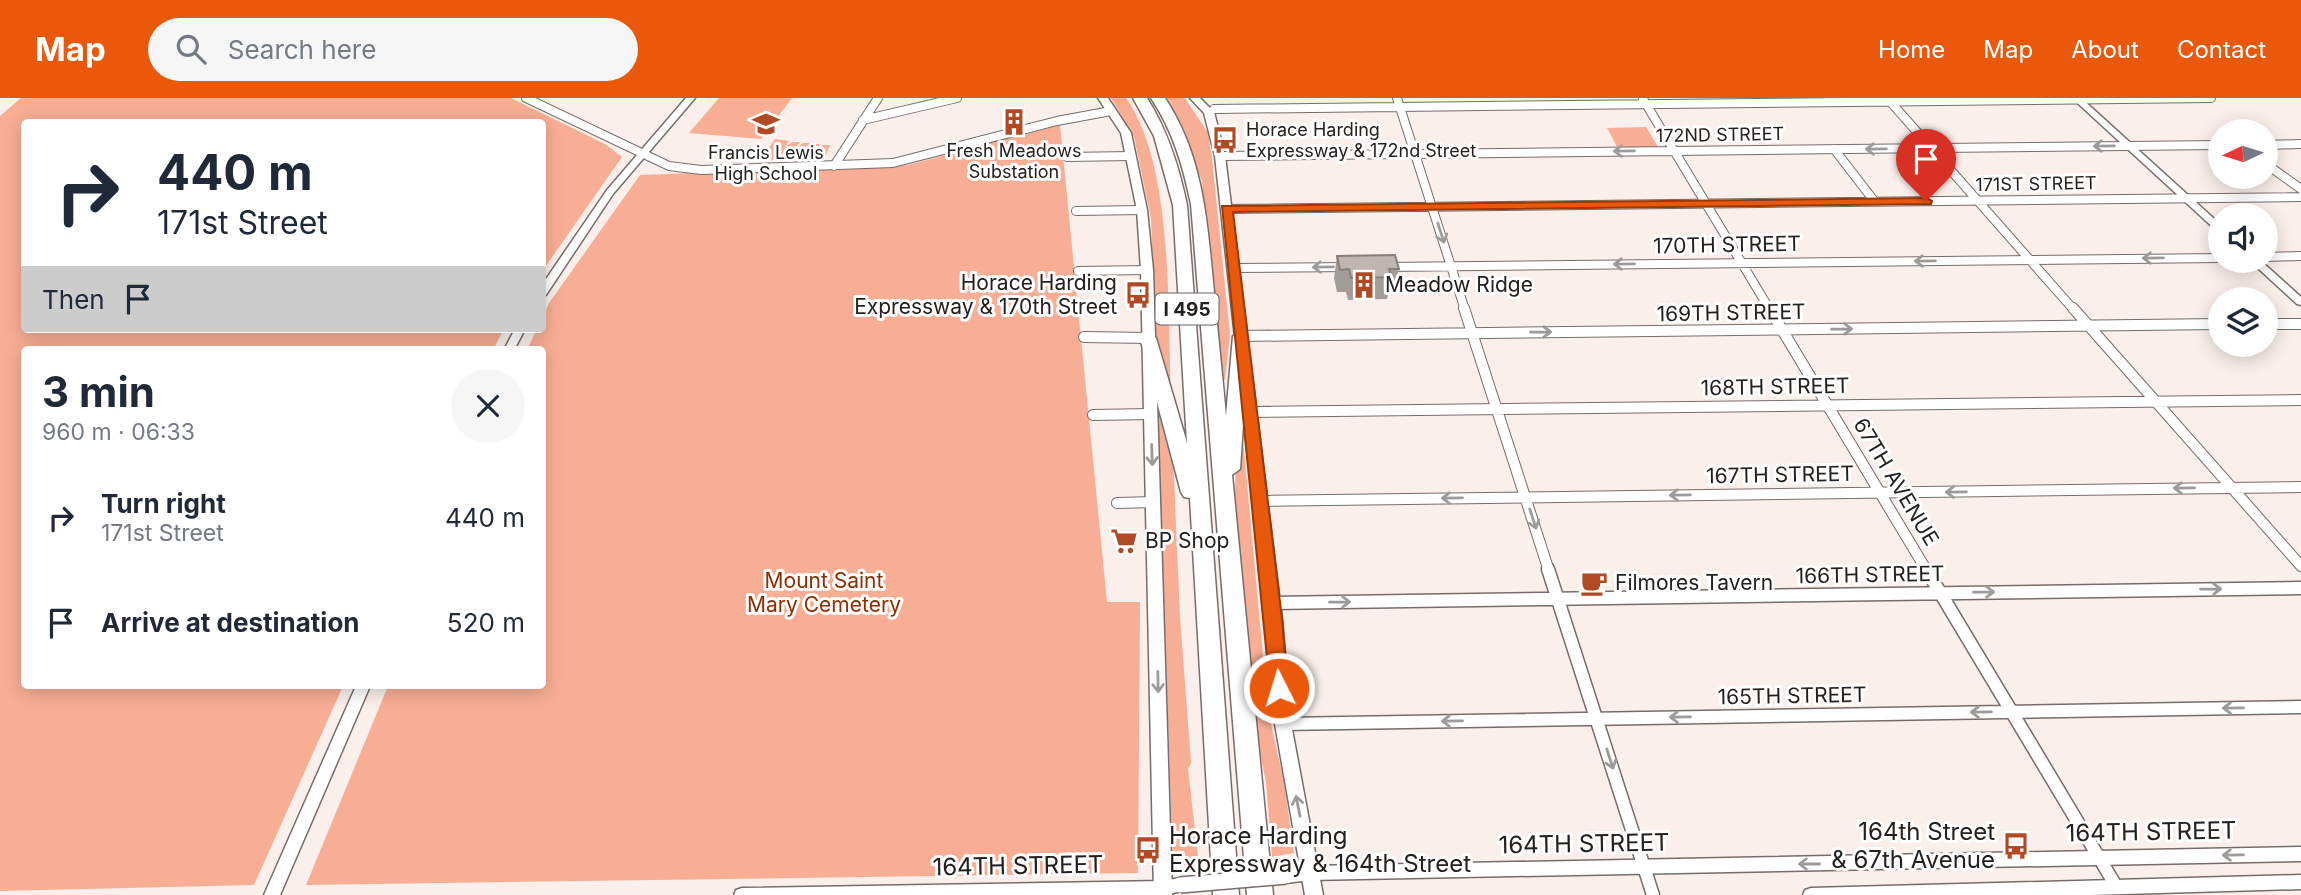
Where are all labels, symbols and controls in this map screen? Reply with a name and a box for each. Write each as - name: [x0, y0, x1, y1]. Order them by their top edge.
- search box: [148, 18, 638, 81]
- text: Map: [35, 29, 106, 69]
- icon: search: [172, 30, 210, 68]
- text: Search here: [228, 34, 376, 65]
- text: Home: [1878, 35, 1945, 64]
- text: Map: [1983, 35, 2033, 64]
- text: About: [2071, 35, 2139, 64]
- text: Contact: [2177, 35, 2266, 64]
- building icon: Fresh Meadows Substation: [999, 107, 1029, 137]
- school or university icon: Francis Lewis High School: [751, 109, 781, 139]
- place label: Horace Harding Expressway & 172nd Street: [1246, 119, 1476, 161]
- north arrow: [2208, 119, 2278, 189]
- map controls: [2208, 119, 2278, 357]
- street label: 172ND STREET: [1656, 123, 1784, 146]
- bus stop icon: Horace Harding Expressway & 172nd Street: [1210, 125, 1240, 155]
- pin: [1896, 129, 1956, 201]
- place label: Fresh Meadows Substation: [946, 140, 1082, 182]
- icon: arrive: [1907, 140, 1945, 178]
- one-way arrow: [2092, 140, 2115, 153]
- place label: Francis Lewis High School: [708, 142, 824, 184]
- one-way arrow: [1865, 142, 1888, 156]
- text: 440 m: [157, 143, 313, 202]
- one-way arrow: [1613, 144, 1636, 158]
- icon: right: [42, 147, 133, 238]
- street label: 171ST STREET: [1975, 172, 2097, 195]
- text: 171st Street: [157, 203, 328, 242]
- button: sound: [2208, 203, 2278, 273]
- one-way arrow: [1435, 222, 1448, 244]
- street label: 170TH STREET: [1653, 231, 1801, 258]
- one-way arrow: [2141, 251, 2164, 265]
- one-way arrow: [1914, 254, 1937, 267]
- one-way arrow: [1613, 257, 1636, 271]
- one-way arrow: [1312, 260, 1335, 274]
- place label: Horace Harding Expressway & 170th Street: [854, 270, 1117, 319]
- building icon: Meadow Ridge: [1349, 270, 1379, 300]
- place label: Meadow Ridge: [1385, 272, 1533, 297]
- icon: arrive: [119, 280, 157, 318]
- bus stop icon: Horace Harding Expressway & 170th Street: [1123, 280, 1153, 310]
- text: Then: [42, 284, 105, 315]
- button: layers: [2208, 287, 2278, 357]
- road number: I 495: [1156, 294, 1218, 324]
- street label: 169TH STREET: [1656, 299, 1806, 326]
- one-way arrow: [1830, 322, 1853, 336]
- one-way arrow: [1529, 325, 1552, 339]
- text: 3 min: [42, 366, 155, 417]
- button: close: [451, 369, 525, 443]
- street label: 168TH STREET: [1700, 373, 1850, 400]
- street label: 67TH AVENUE: [1849, 413, 1944, 550]
- text: 960 m · 06:33: [42, 418, 195, 446]
- one-way arrow: [1146, 443, 1159, 466]
- street label: 167TH STREET: [1706, 461, 1854, 488]
- one-way arrow: [2173, 482, 2196, 495]
- one-way arrow: [1945, 485, 1968, 498]
- text: Turn right: [101, 488, 226, 519]
- one-way arrow: [1669, 488, 1692, 502]
- one-way arrow: [1441, 492, 1464, 505]
- icon: right: [42, 499, 80, 537]
- text: 440 m: [445, 502, 525, 533]
- one-way arrow: [1528, 508, 1540, 530]
- text: 171st Street: [101, 519, 224, 547]
- supermarket icon: BP Shop: [1109, 526, 1139, 556]
- place label: BP Shop: [1145, 528, 1229, 553]
- street label: 166TH STREET: [1795, 561, 1945, 588]
- park label: Mount Saint Mary Cemetery: [747, 568, 901, 617]
- cafe icon: Filmores Tavern: [1579, 568, 1609, 598]
- place label: Filmores Tavern: [1615, 570, 1773, 595]
- one-way arrow: [2199, 582, 2222, 596]
- one-way arrow: [1972, 586, 1995, 599]
- one-way arrow: [1328, 595, 1351, 609]
- icon: arrive: [42, 604, 80, 642]
- text: Arrive at destination: [101, 607, 360, 638]
- text: 520 m: [447, 607, 525, 638]
- position arrow: [1242, 651, 1316, 725]
- one-way arrow: [1151, 670, 1165, 693]
- street label: 165TH STREET: [1717, 682, 1867, 709]
- one-way arrow: [2222, 701, 2245, 715]
- one-way arrow: [1970, 705, 1993, 719]
- one-way arrow: [1669, 710, 1692, 723]
- one-way arrow: [1441, 714, 1464, 727]
- one-way arrow: [1605, 748, 1617, 770]
- one-way arrow: [1291, 795, 1304, 818]
- street label: 164TH STREET: [2065, 816, 2237, 847]
- place label: 164th Street & 67th Avenue: [1831, 817, 1995, 874]
- place label: Horace Harding Expressway & 164th Street: [1169, 821, 1471, 878]
- street label: 164TH STREET: [1498, 828, 1670, 859]
- bus stop icon: 164th Street & 67th Avenue: [2001, 831, 2031, 861]
- bus stop icon: Horace Harding Expressway & 164th Street: [1133, 835, 1163, 865]
- one-way arrow: [2222, 848, 2245, 862]
- street label: 164TH STREET: [932, 850, 1104, 881]
- one-way arrow: [1798, 857, 1821, 871]

